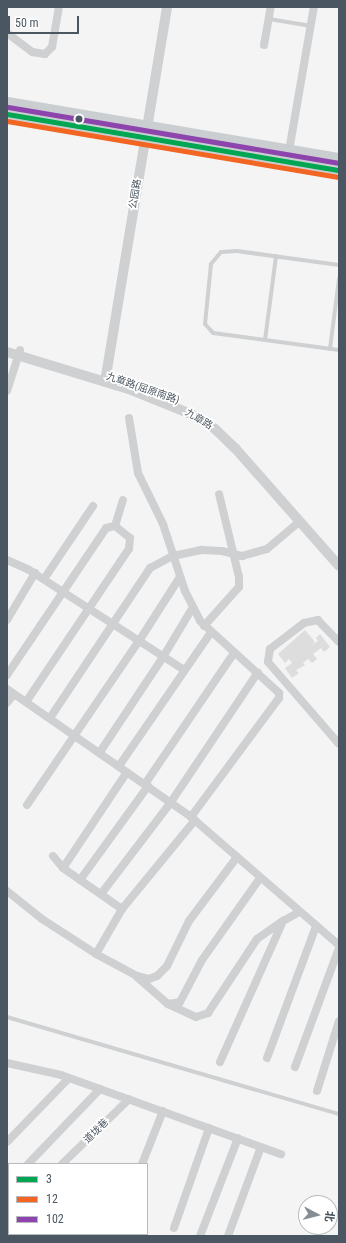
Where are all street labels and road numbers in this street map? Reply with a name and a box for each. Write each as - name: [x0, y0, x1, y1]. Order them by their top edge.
- street label: 公园路: [127, 178, 143, 210]
- street label: 九章路(屈原南路): [105, 370, 181, 406]
- street label: 九章路: [183, 406, 215, 432]
- street label: 道垅巷: [81, 1116, 111, 1146]

